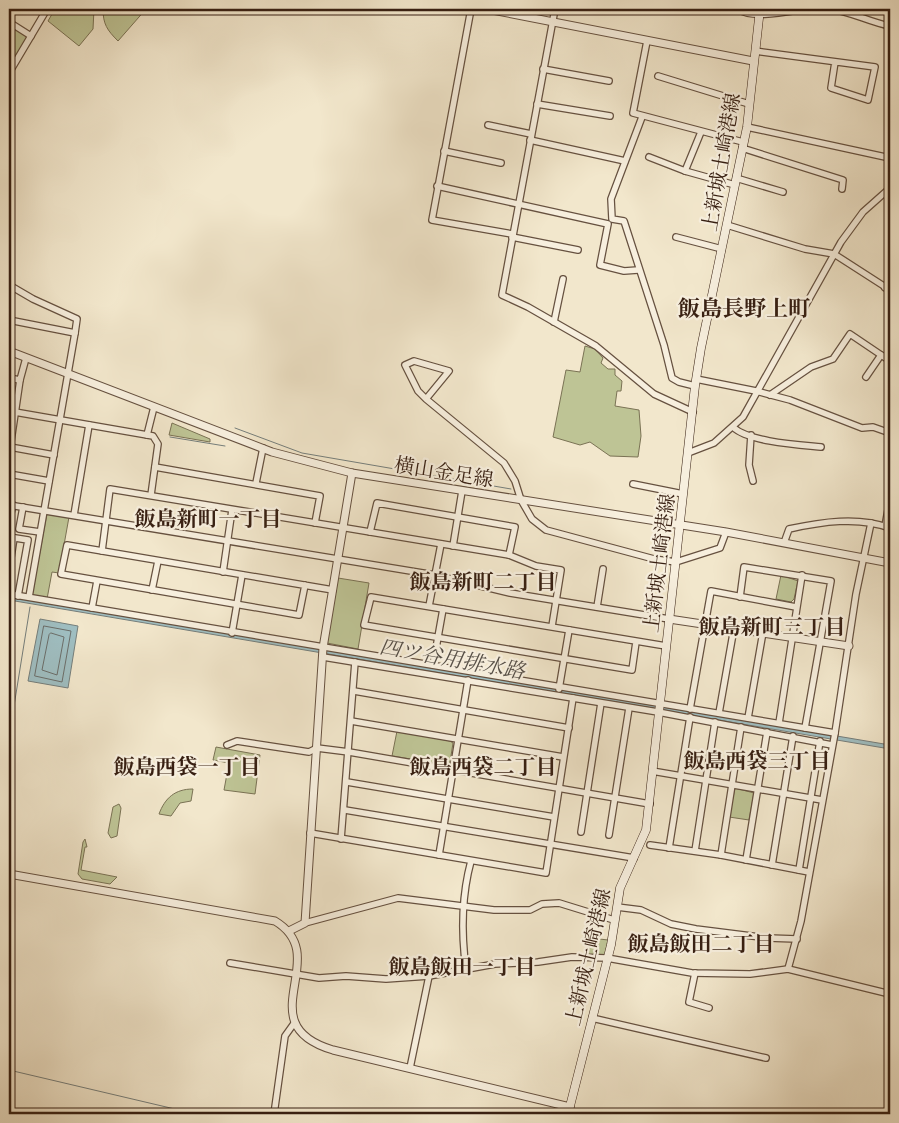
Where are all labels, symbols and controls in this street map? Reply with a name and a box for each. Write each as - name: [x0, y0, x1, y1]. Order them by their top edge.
- street label: 上新城土崎港線: [698, 91, 747, 233]
- district label: 飯島長野上町: [678, 296, 810, 324]
- street label: 横山金足線: [392, 453, 495, 494]
- street label: 上新城土崎港線: [640, 492, 681, 634]
- district label: 飯島新町一丁目: [135, 507, 282, 534]
- district label: 飯島新町二丁目: [410, 570, 557, 597]
- district label: 飯島新町三丁目: [699, 615, 846, 642]
- water label: 四ツ谷用排水路: [377, 634, 528, 687]
- district label: 飯島西袋三丁目: [684, 749, 831, 776]
- district label: 飯島西袋一丁目: [114, 755, 261, 782]
- district label: 飯島西袋二丁目: [410, 755, 557, 782]
- street label: 上新城土崎港線: [562, 886, 617, 1028]
- district label: 飯島飯田二丁目: [628, 932, 775, 959]
- district label: 飯島飯田一丁目: [389, 955, 536, 982]

